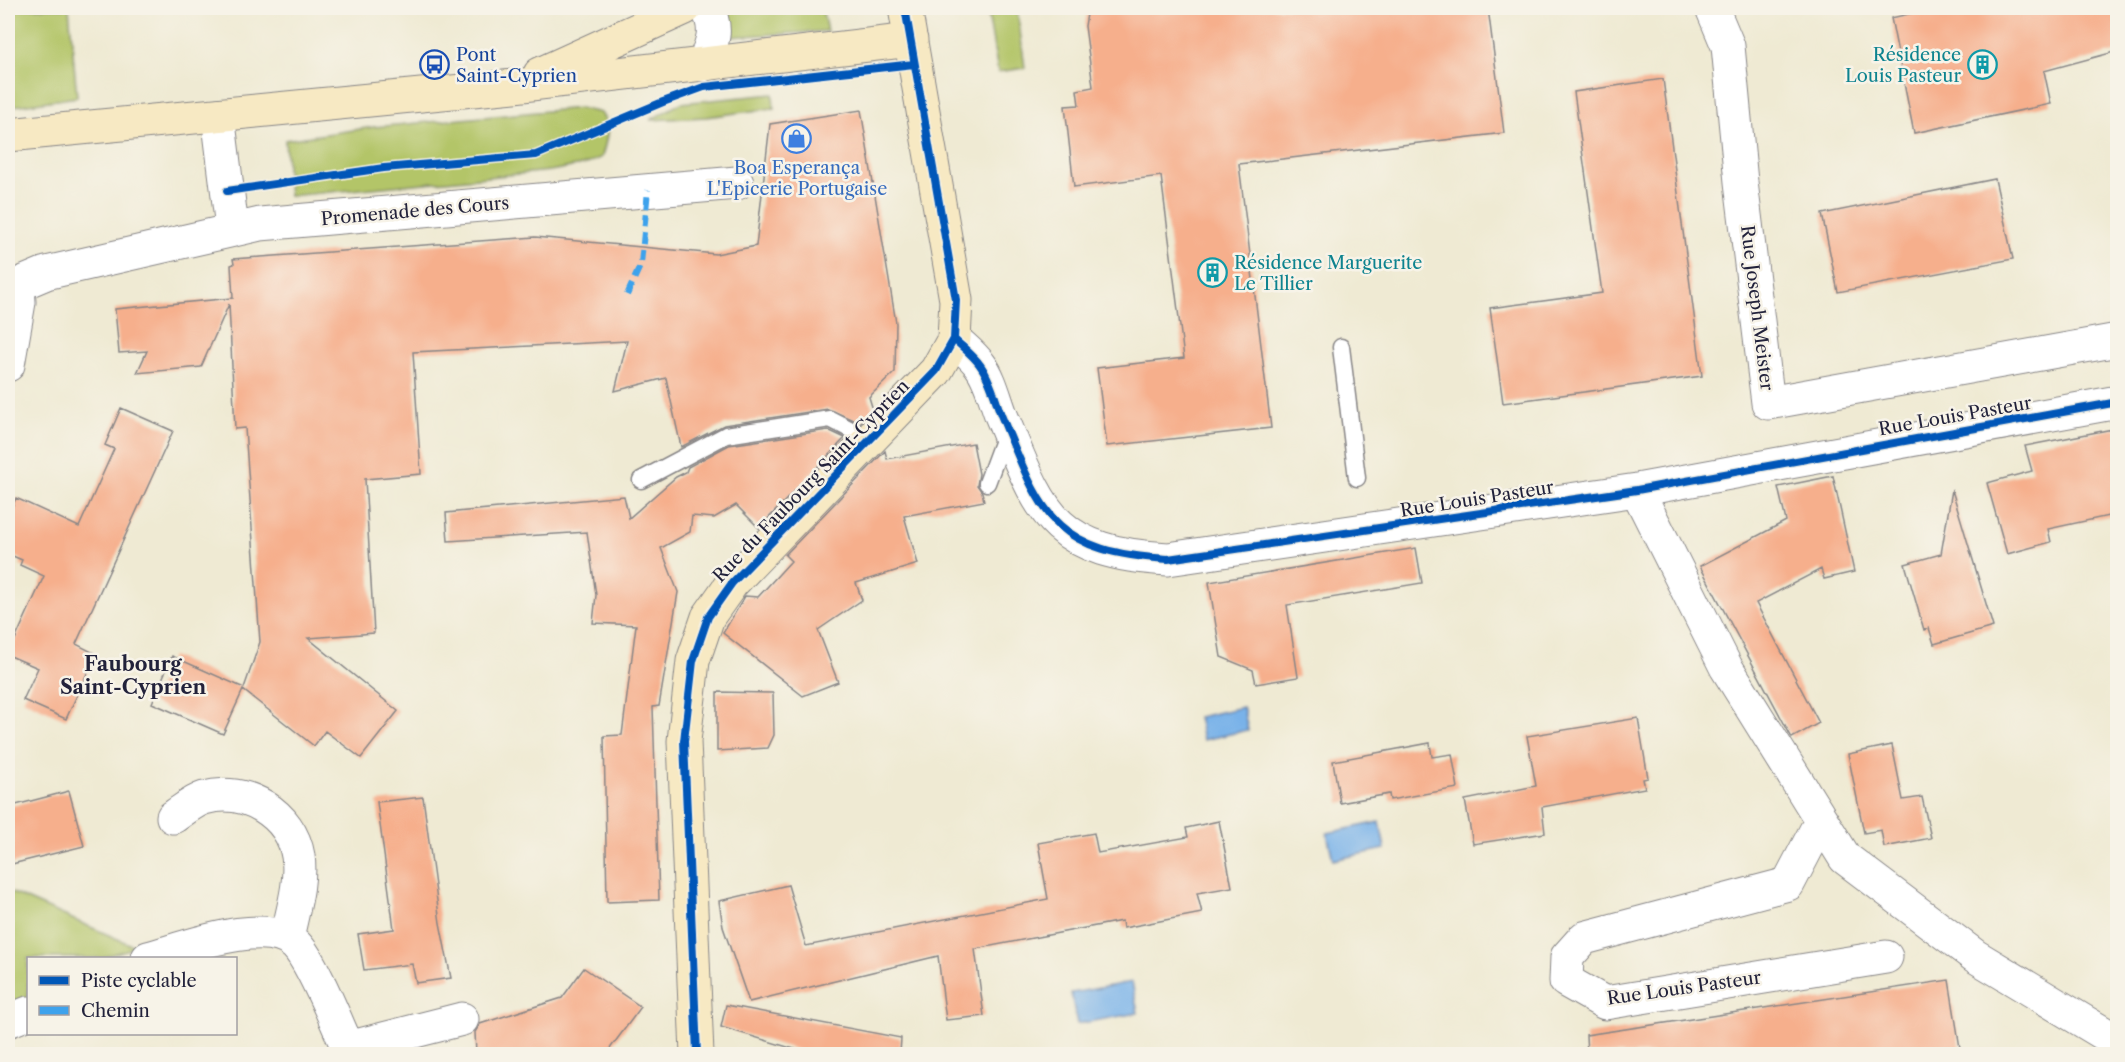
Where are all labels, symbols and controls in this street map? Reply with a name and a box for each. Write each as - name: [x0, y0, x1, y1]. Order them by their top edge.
- place label: Pont Saint-Cyprien: [456, 44, 577, 87]
- place label: Résidence Louis Pasteur: [1845, 44, 1961, 87]
- bus stop icon: Pont Saint-Cyprien: [419, 49, 451, 81]
- building icon: Résidence Louis Pasteur: [1966, 49, 1998, 81]
- shop icon: Boa Esperança L'Epicerie Portugaise: [781, 123, 813, 155]
- place label: Boa Esperança L'Epicerie Portugaise: [707, 157, 887, 200]
- street label: Promenade des Cours: [320, 192, 510, 230]
- street label: Rue Joseph Meister: [1736, 224, 1778, 392]
- place label: Résidence Marguerite Le Tillier: [1234, 252, 1422, 295]
- building icon: Résidence Marguerite Le Tillier: [1197, 257, 1229, 289]
- street label: Rue du Faubourg Saint-Cyprien: [708, 375, 914, 587]
- street label: Rue Louis Pasteur: [1877, 392, 2034, 440]
- street label: Rue Louis Pasteur: [1399, 476, 1556, 522]
- district label: Faubourg Saint-Cyprien: [60, 652, 206, 699]
- legend: [27, 957, 237, 1035]
- street label: Rue Louis Pasteur: [1606, 966, 1763, 1010]
- text: Piste cyclable: [81, 970, 197, 992]
- text: Chemin: [81, 1000, 150, 1022]

